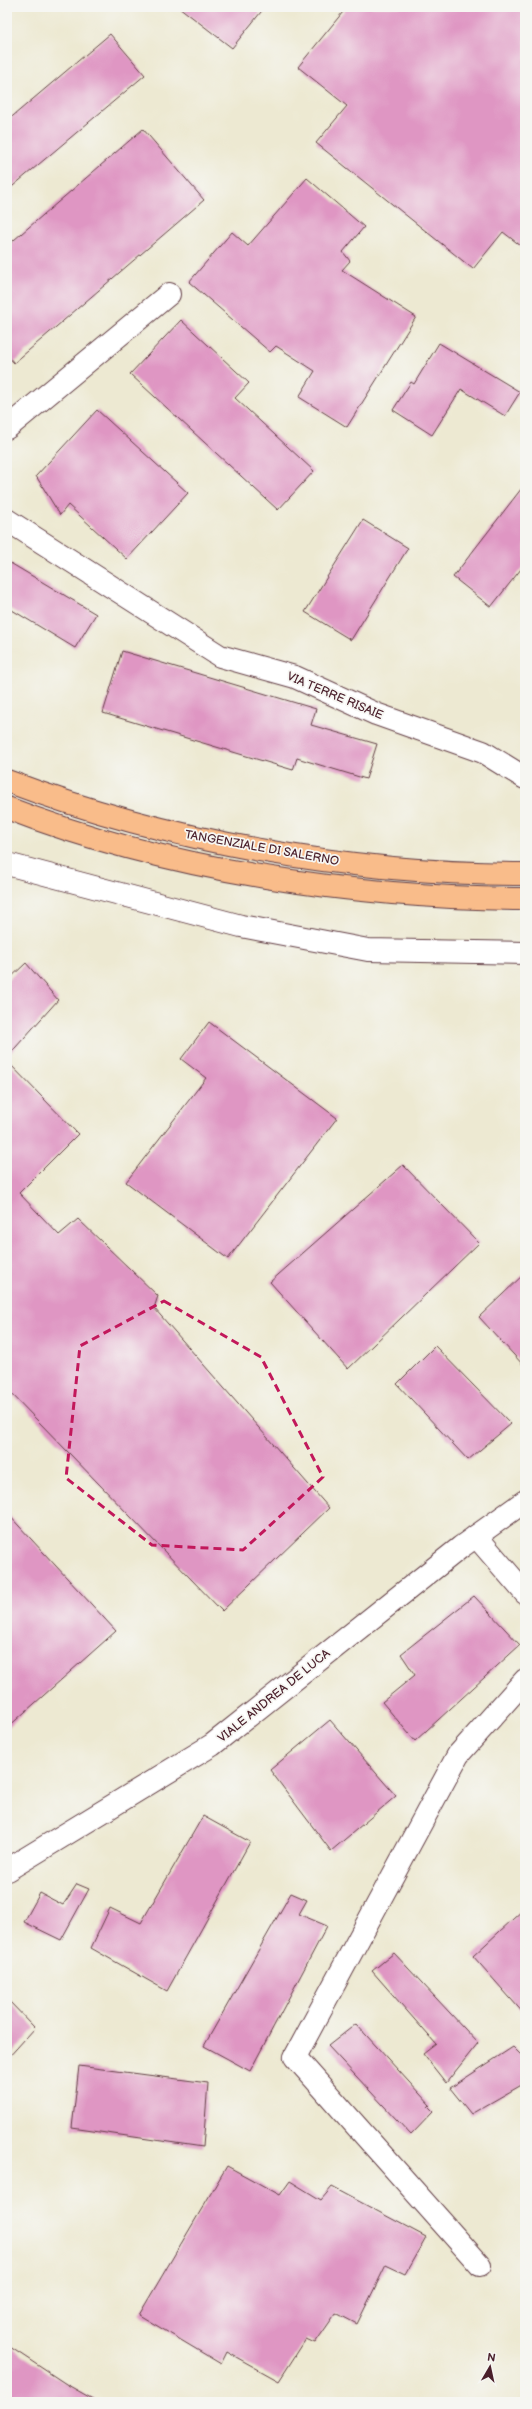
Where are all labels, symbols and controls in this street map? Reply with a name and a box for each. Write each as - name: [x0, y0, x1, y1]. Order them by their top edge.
- street label: VIA TERRE RISAIE: [285, 669, 385, 723]
- street label: TANGENZIALE DI SALERNO: [184, 827, 340, 869]
- street label: VIALE ANDREA DE LUCA: [215, 1646, 334, 1746]
- north arrow: [470, 2347, 510, 2387]
- text: N: [486, 2351, 497, 2365]

